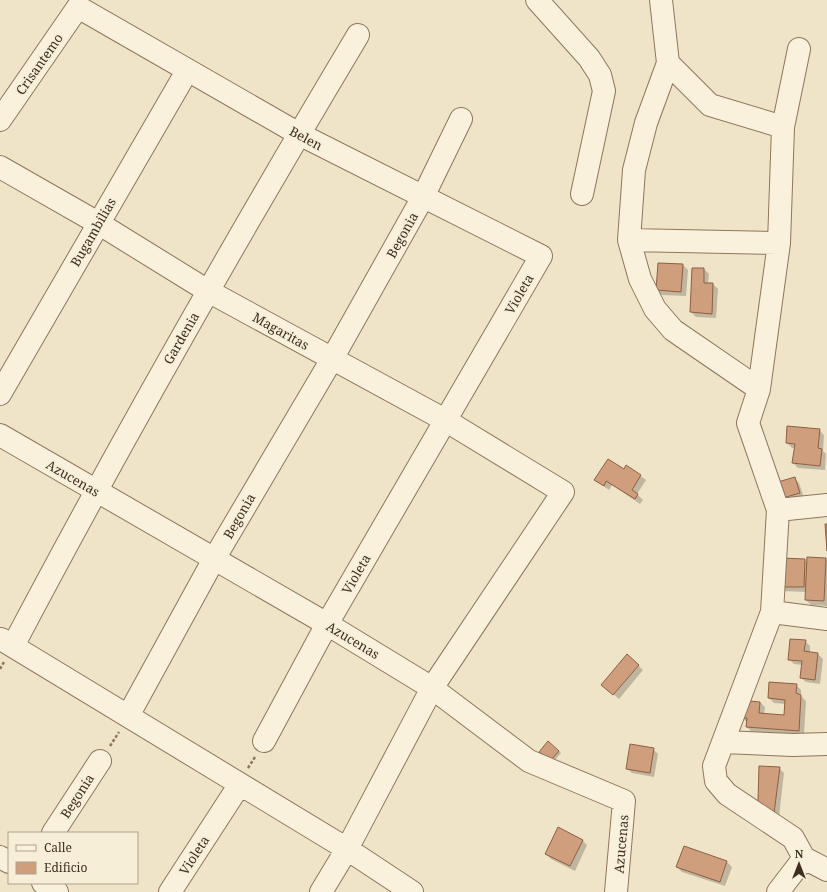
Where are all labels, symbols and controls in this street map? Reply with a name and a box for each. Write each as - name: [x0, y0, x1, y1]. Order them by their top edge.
- street label: Crisantemo: [11, 30, 67, 98]
- street label: Belen: [286, 122, 326, 154]
- street label: Bugambilias: [66, 194, 120, 270]
- street label: Begonia: [382, 209, 422, 261]
- street label: Violeta: [500, 271, 538, 317]
- street label: Magaritas: [250, 308, 313, 354]
- street label: Gardenia: [159, 309, 203, 367]
- street label: Azucenas: [43, 455, 103, 501]
- street label: Begonia: [219, 490, 259, 542]
- street label: Violeta: [337, 551, 375, 597]
- street label: Azucenas: [323, 617, 383, 663]
- street label: Begonia: [56, 770, 98, 822]
- street label: Azucenas: [609, 814, 633, 874]
- legend: [8, 832, 138, 884]
- street label: Violeta: [175, 832, 213, 878]
- text: Calle: [44, 839, 72, 856]
- north arrow: [779, 844, 819, 884]
- text: N: [795, 846, 804, 861]
- text: Edificio: [44, 859, 87, 876]

